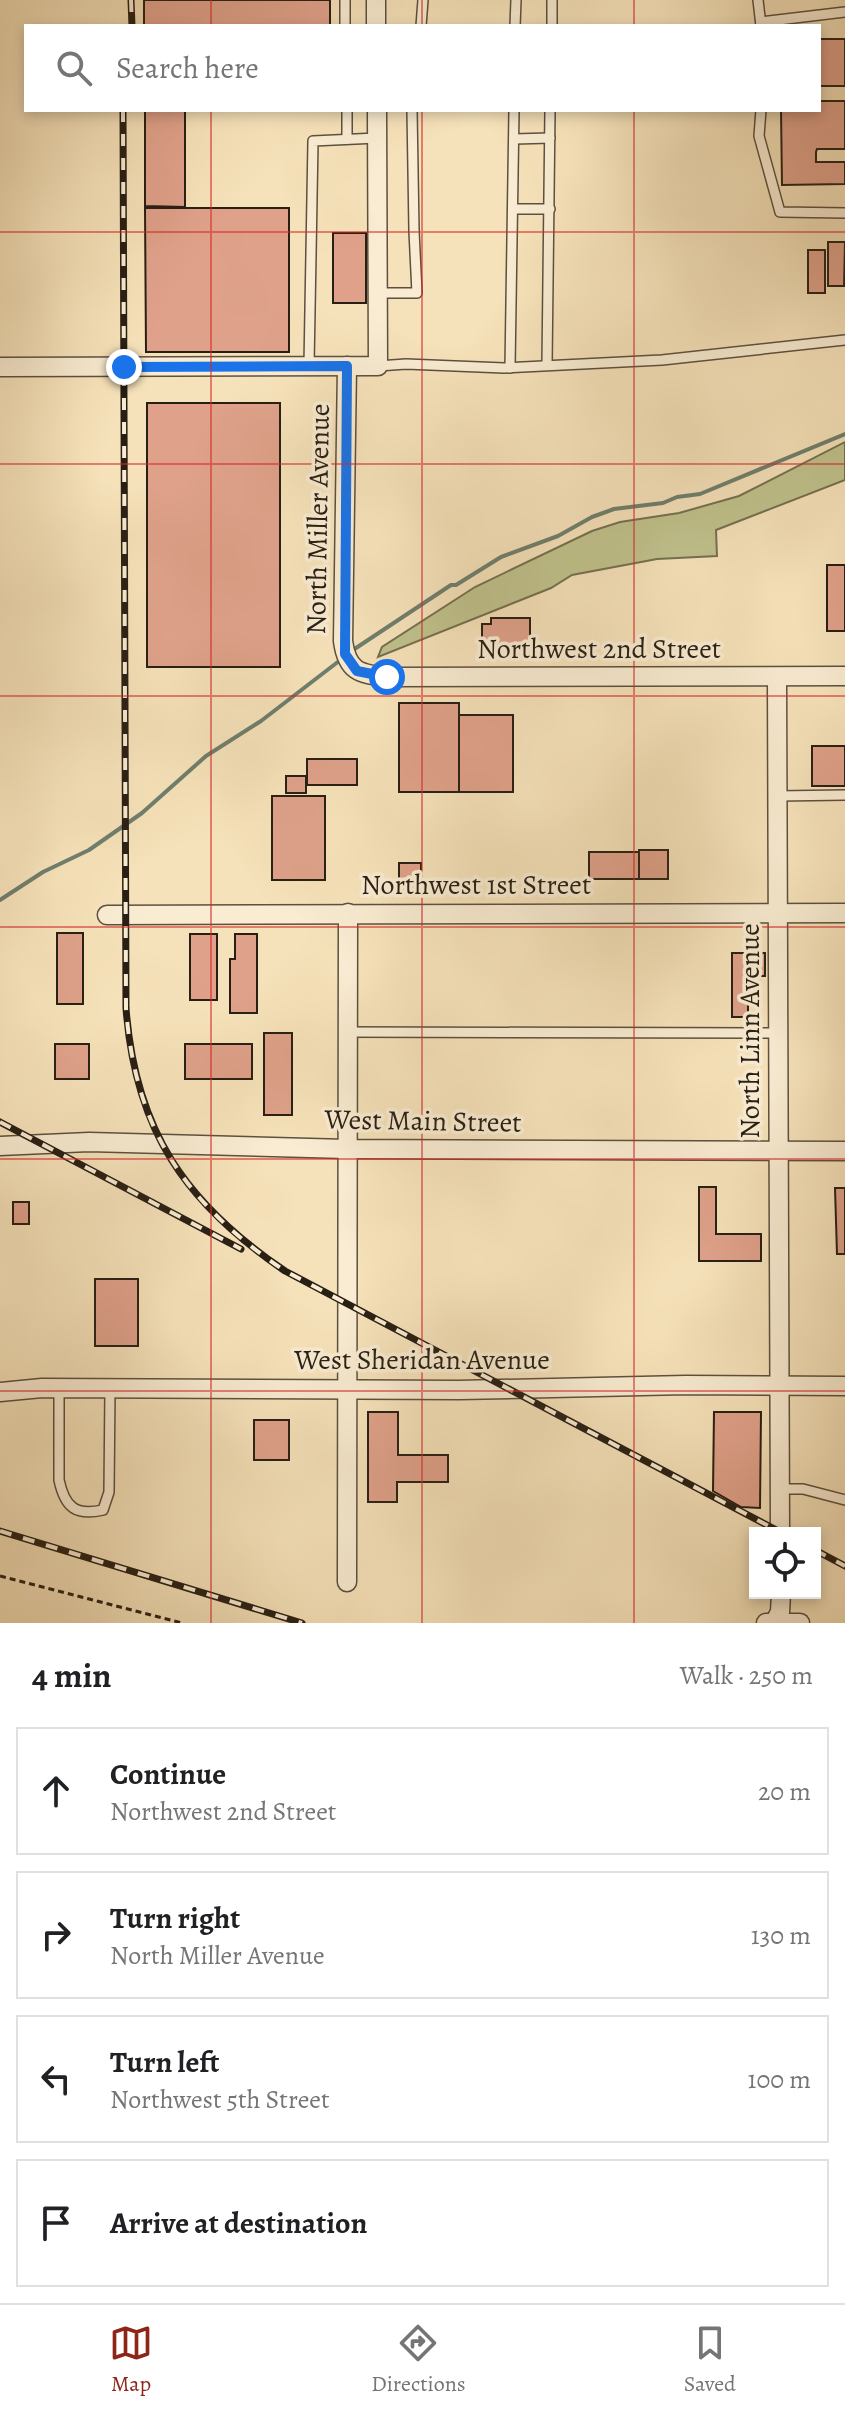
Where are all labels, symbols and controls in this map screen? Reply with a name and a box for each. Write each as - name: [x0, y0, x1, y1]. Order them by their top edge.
- search box: [24, 24, 821, 112]
- icon: search: [52, 46, 96, 90]
- text: Search here: [116, 48, 259, 88]
- route end: [106, 349, 142, 385]
- street label: North Miller Avenue: [297, 403, 339, 635]
- street label: Northwest 2nd Street: [477, 630, 721, 668]
- route start: [369, 659, 405, 695]
- street label: Northwest 1st Street: [361, 866, 591, 904]
- street label: North Linn Avenue: [731, 923, 769, 1139]
- street label: West Main Street: [323, 1100, 522, 1142]
- street label: West Sheridan Avenue: [293, 1341, 550, 1379]
- map controls: [749, 1527, 821, 1599]
- button: locate: [749, 1527, 821, 1599]
- text: 4 min: [32, 1652, 111, 1699]
- text: Walk · 250 m: [680, 1658, 813, 1693]
- text: Continue: [110, 1754, 226, 1794]
- icon: ahead: [34, 1769, 78, 1813]
- text: 20 m: [758, 1774, 811, 1809]
- text: Northwest 2nd Street: [110, 1794, 336, 1829]
- text: Turn right: [110, 1898, 240, 1938]
- icon: right: [34, 1913, 78, 1957]
- text: 130 m: [751, 1918, 811, 1953]
- text: North Miller Avenue: [110, 1938, 325, 1973]
- text: Turn left: [110, 2042, 219, 2082]
- icon: left: [34, 2057, 78, 2101]
- text: 100 m: [748, 2062, 811, 2097]
- text: Northwest 5th Street: [110, 2082, 330, 2117]
- icon: arrive: [34, 2201, 78, 2245]
- text: Arrive at destination: [110, 2203, 367, 2243]
- tab: Map: [109, 2321, 153, 2399]
- tab: Directions: [371, 2321, 466, 2399]
- tab: Saved: [684, 2321, 736, 2399]

